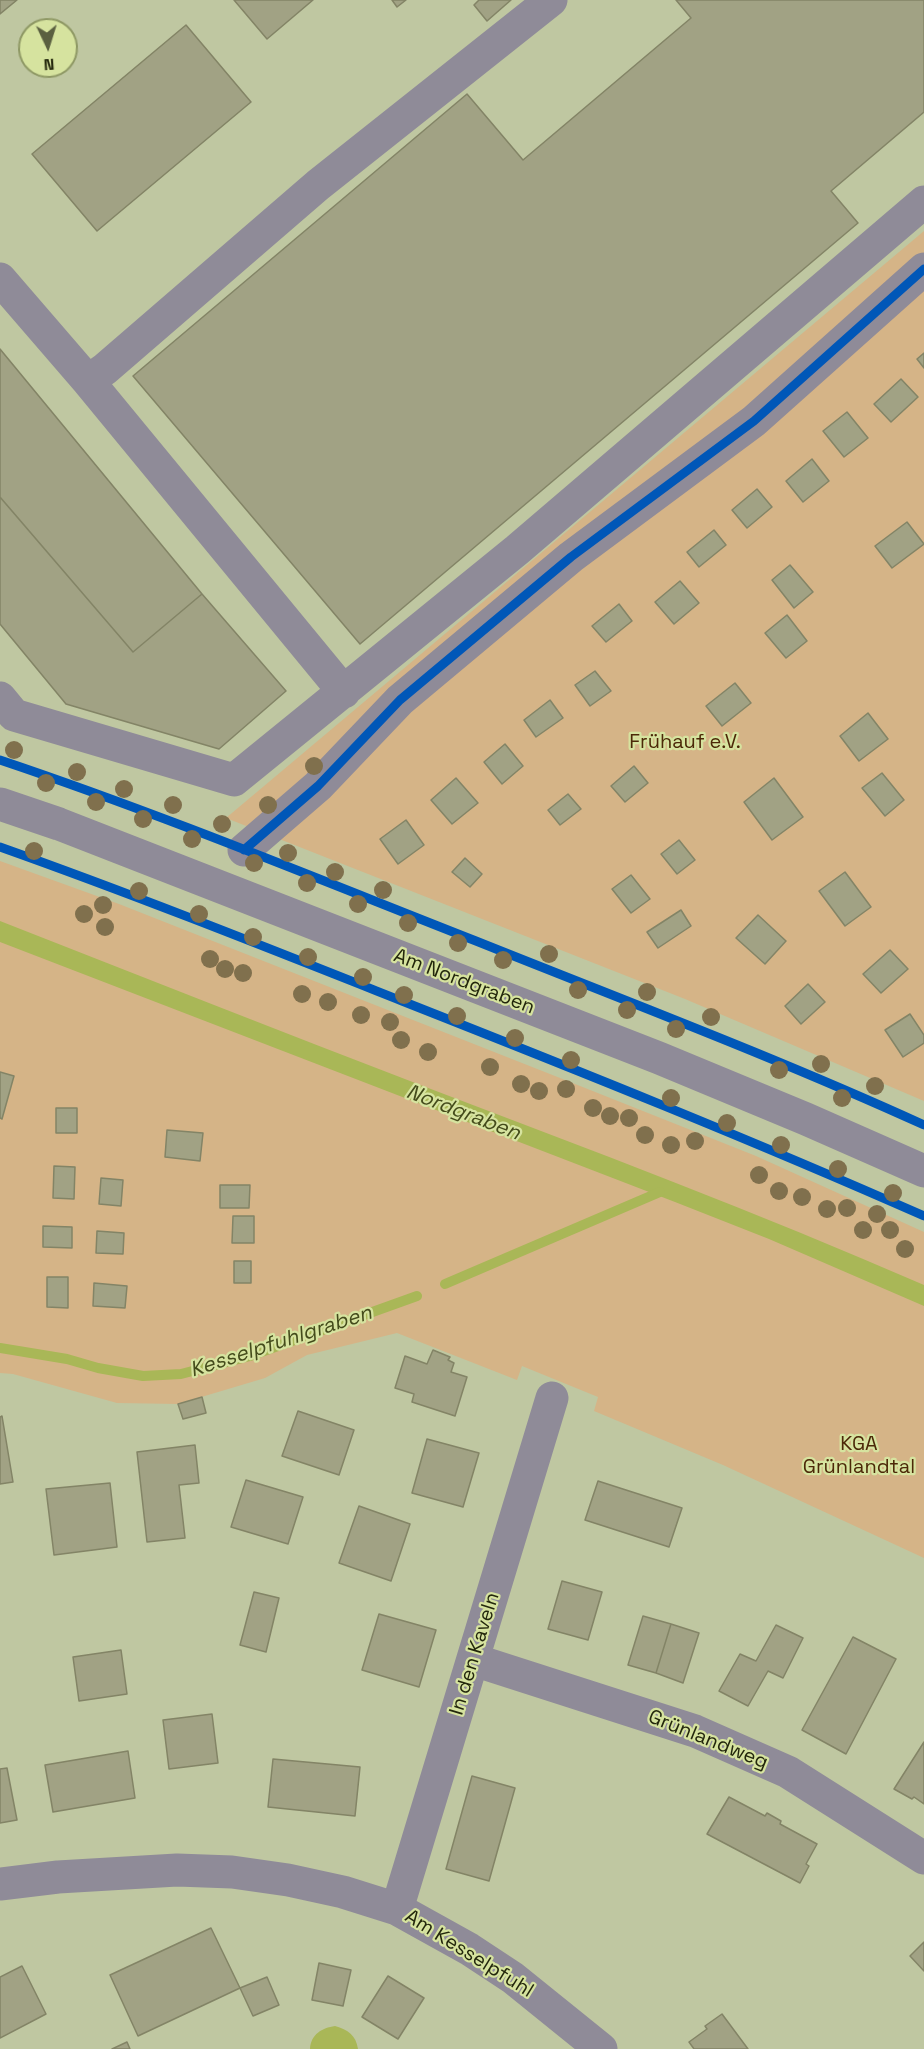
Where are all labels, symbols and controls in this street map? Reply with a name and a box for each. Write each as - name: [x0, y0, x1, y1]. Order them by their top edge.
- north arrow: [18, 18, 78, 78]
- text: N: [43, 54, 55, 75]
- park label: Frühauf e.V.: [629, 731, 741, 755]
- street label: Am Nordgraben: [390, 944, 538, 1020]
- water label: Nordgraben: [403, 1080, 523, 1146]
- water label: Kesselpfuhlgraben: [187, 1301, 375, 1383]
- park label: KGA Grünlandtal: [803, 1433, 915, 1480]
- street label: In den Kaveln: [445, 1590, 505, 1718]
- street label: Grünlandweg: [644, 1705, 772, 1775]
- street label: Am Kesselpfuhl: [400, 1905, 538, 2003]

